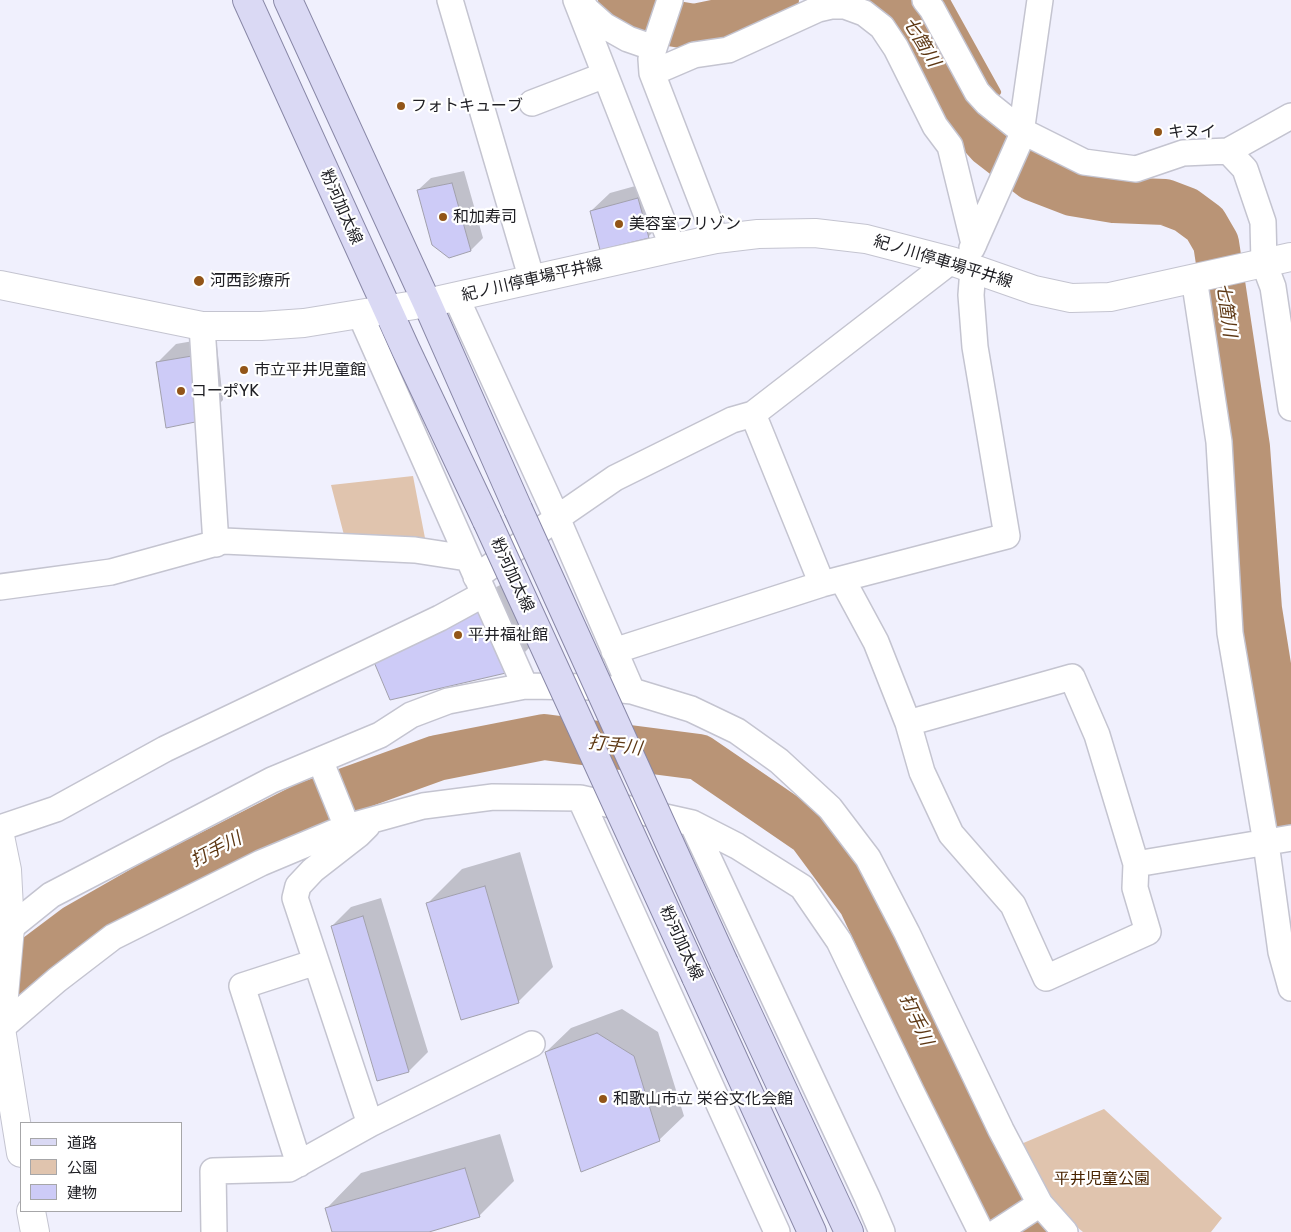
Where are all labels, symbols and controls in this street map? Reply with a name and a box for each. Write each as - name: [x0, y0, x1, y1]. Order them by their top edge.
- water label: 七箇川: [898, 13, 944, 71]
- place label: フォトキューブ: [411, 96, 523, 116]
- marker: フォトキューブ: [395, 100, 407, 112]
- place label: キヌイ: [1168, 122, 1216, 142]
- marker: キヌイ: [1152, 126, 1164, 138]
- street label: 粉河加太線: [316, 167, 366, 247]
- place label: 和加寿司: [453, 207, 517, 227]
- marker: 和加寿司: [437, 211, 449, 223]
- place label: 美容室フリゾン: [629, 214, 741, 234]
- marker: 美容室フリゾン: [613, 218, 625, 230]
- street label: 紀ノ川停車場平井線: [871, 232, 1015, 292]
- street label: 紀ノ川停車場平井線: [460, 254, 604, 306]
- place label: 河西診療所: [210, 271, 290, 291]
- marker: 河西診療所: [192, 274, 206, 288]
- water label: 七箇川: [1212, 282, 1240, 338]
- place label: 市立平井児童館: [254, 360, 366, 380]
- marker: 市立平井児童館: [238, 364, 250, 376]
- place label: コーポYK: [191, 381, 259, 401]
- marker: コーポYK: [175, 385, 187, 397]
- street label: 粉河加太線: [486, 535, 538, 615]
- place label: 平井福祉館: [468, 625, 548, 645]
- marker: 平井福祉館: [452, 629, 464, 641]
- water label: 打手川: [587, 732, 643, 760]
- water label: 打手川: [187, 828, 245, 872]
- street label: 粉河加太線: [655, 903, 707, 983]
- water label: 打手川: [895, 991, 937, 1049]
- place label: 和歌山市立 栄谷文化会館: [613, 1089, 793, 1109]
- marker: 和歌山市立 栄谷文化会館: [597, 1093, 609, 1105]
- legend: [20, 1122, 182, 1212]
- text: 道路: [67, 1134, 97, 1152]
- text: 公園: [67, 1159, 97, 1177]
- park label: 平井児童公園: [1054, 1169, 1150, 1189]
- text: 建物: [67, 1184, 97, 1202]

